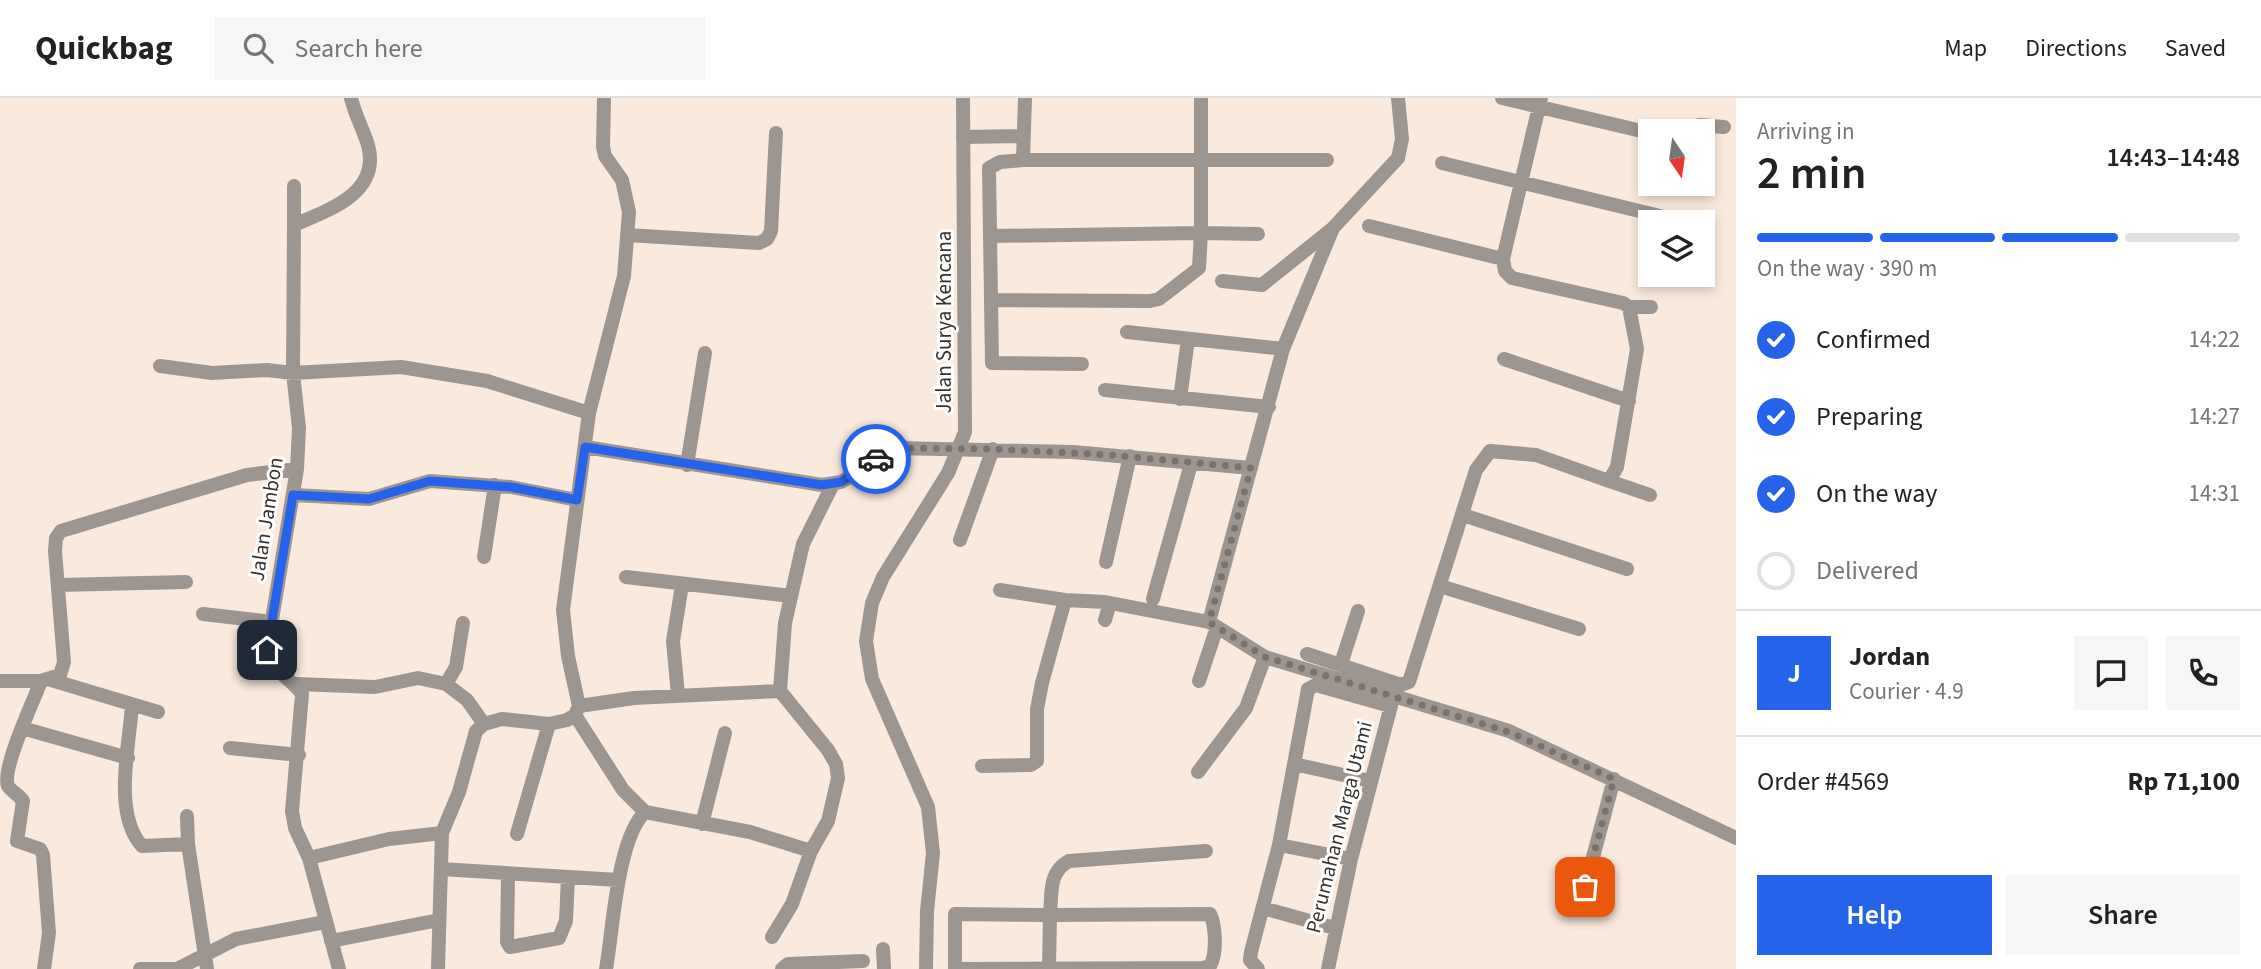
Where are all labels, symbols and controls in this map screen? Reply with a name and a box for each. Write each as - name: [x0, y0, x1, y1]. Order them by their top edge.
- search box: [215, 17, 705, 80]
- text: Quickbag: [35, 25, 173, 72]
- icon: search: [239, 29, 277, 67]
- text: Search here: [295, 30, 423, 67]
- text: Map: [1944, 31, 1987, 66]
- text: Directions: [2025, 31, 2127, 66]
- text: Saved: [2165, 31, 2226, 66]
- text: Arriving in: [1757, 115, 1855, 148]
- north arrow: [1638, 119, 1715, 196]
- map controls: [1638, 119, 1715, 287]
- text: 14:43–14:48: [2107, 139, 2240, 176]
- text: 2 min: [1757, 141, 1866, 206]
- button: layers: [1638, 210, 1715, 287]
- street label: Jalan Surya Kencana: [929, 231, 959, 413]
- text: On the way · 390 m: [1757, 252, 1937, 285]
- icon: check: [1757, 321, 1795, 359]
- text: Confirmed: [1816, 321, 1931, 358]
- text: 14:22: [2189, 323, 2240, 356]
- icon: check: [1757, 398, 1795, 436]
- text: Preparing: [1816, 398, 1922, 435]
- text: 14:27: [2189, 400, 2240, 433]
- courier: [841, 424, 911, 494]
- icon: car: [857, 440, 895, 478]
- street label: Jalan Jambon: [241, 455, 291, 583]
- icon: check: [1757, 475, 1795, 513]
- text: On the way: [1816, 475, 1937, 512]
- text: 14:31: [2189, 477, 2240, 510]
- text: Delivered: [1816, 552, 1919, 589]
- pin: [237, 620, 297, 680]
- icon: home: [248, 631, 286, 669]
- button: chat: [2074, 636, 2148, 710]
- button: phone: [2166, 636, 2240, 710]
- text: Jordan: [1849, 638, 1930, 675]
- text: J: [1787, 655, 1801, 692]
- text: Courier · 4.9: [1849, 675, 1964, 708]
- street label: Perumahan Marga Utami: [1298, 718, 1380, 936]
- text: Order #4569: [1757, 763, 1889, 800]
- text: Rp 71,100: [2128, 763, 2240, 800]
- pin: [1555, 857, 1615, 917]
- icon: bag: [1566, 868, 1604, 906]
- button: Help: [1757, 875, 1992, 955]
- button: Share: [2006, 875, 2240, 955]

